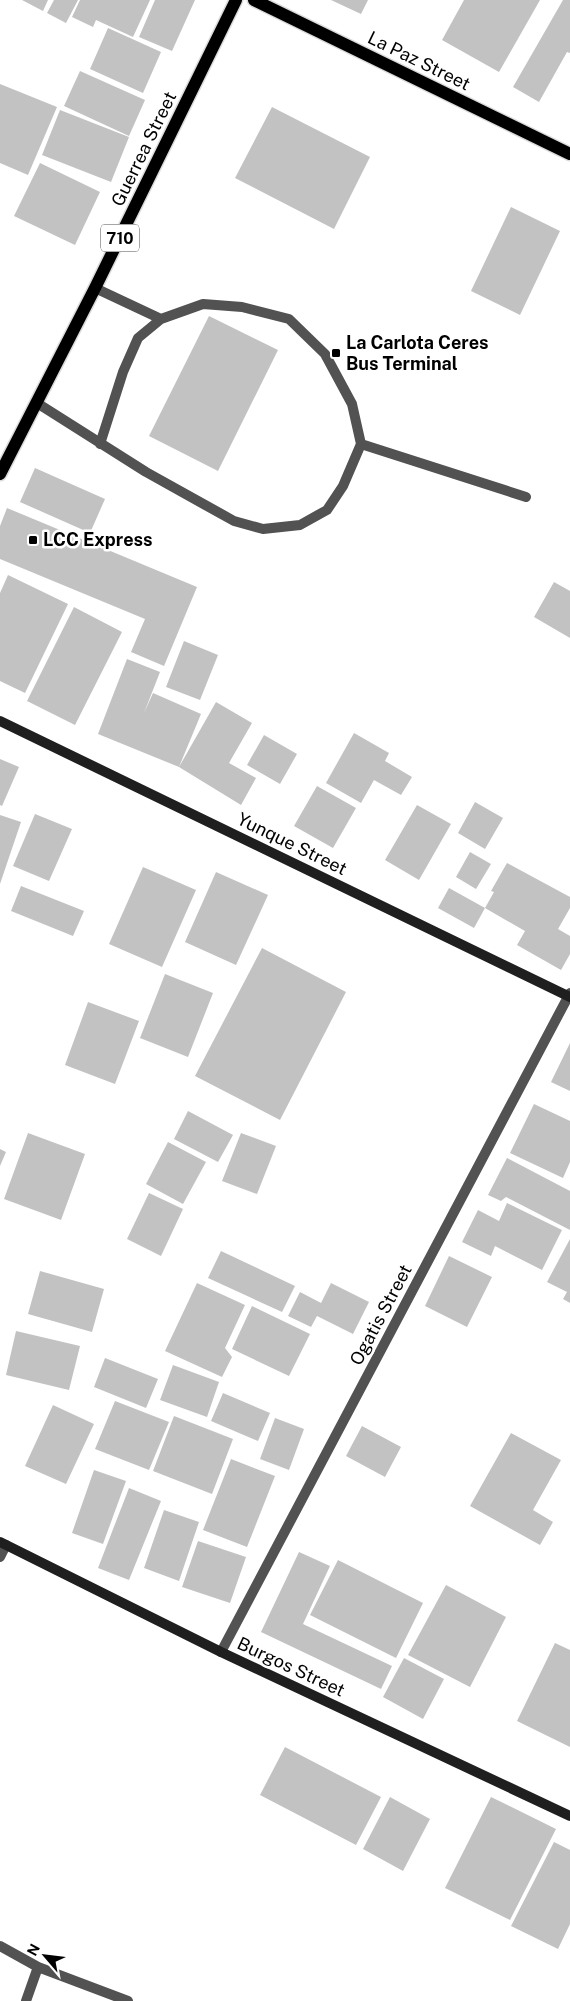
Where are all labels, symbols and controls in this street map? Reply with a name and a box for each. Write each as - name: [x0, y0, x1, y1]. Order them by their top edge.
- street label: La Paz Street: [365, 27, 474, 94]
- street label: Guerrea Street: [107, 88, 180, 209]
- road number: 710: [101, 224, 139, 252]
- place label: La Carlota Ceres Bus Terminal: [346, 332, 489, 374]
- marker: La Carlota Ceres Bus Terminal: [330, 347, 342, 359]
- place label: LCC Express: [43, 529, 152, 550]
- marker: LCC Express: [27, 534, 39, 546]
- street label: Yunque Street: [234, 808, 350, 879]
- street label: Ogatis Street: [345, 1261, 416, 1369]
- street label: Burgos Street: [234, 1632, 348, 1701]
- north arrow: [20, 1931, 70, 1981]
- text: N: [24, 1941, 43, 1958]

